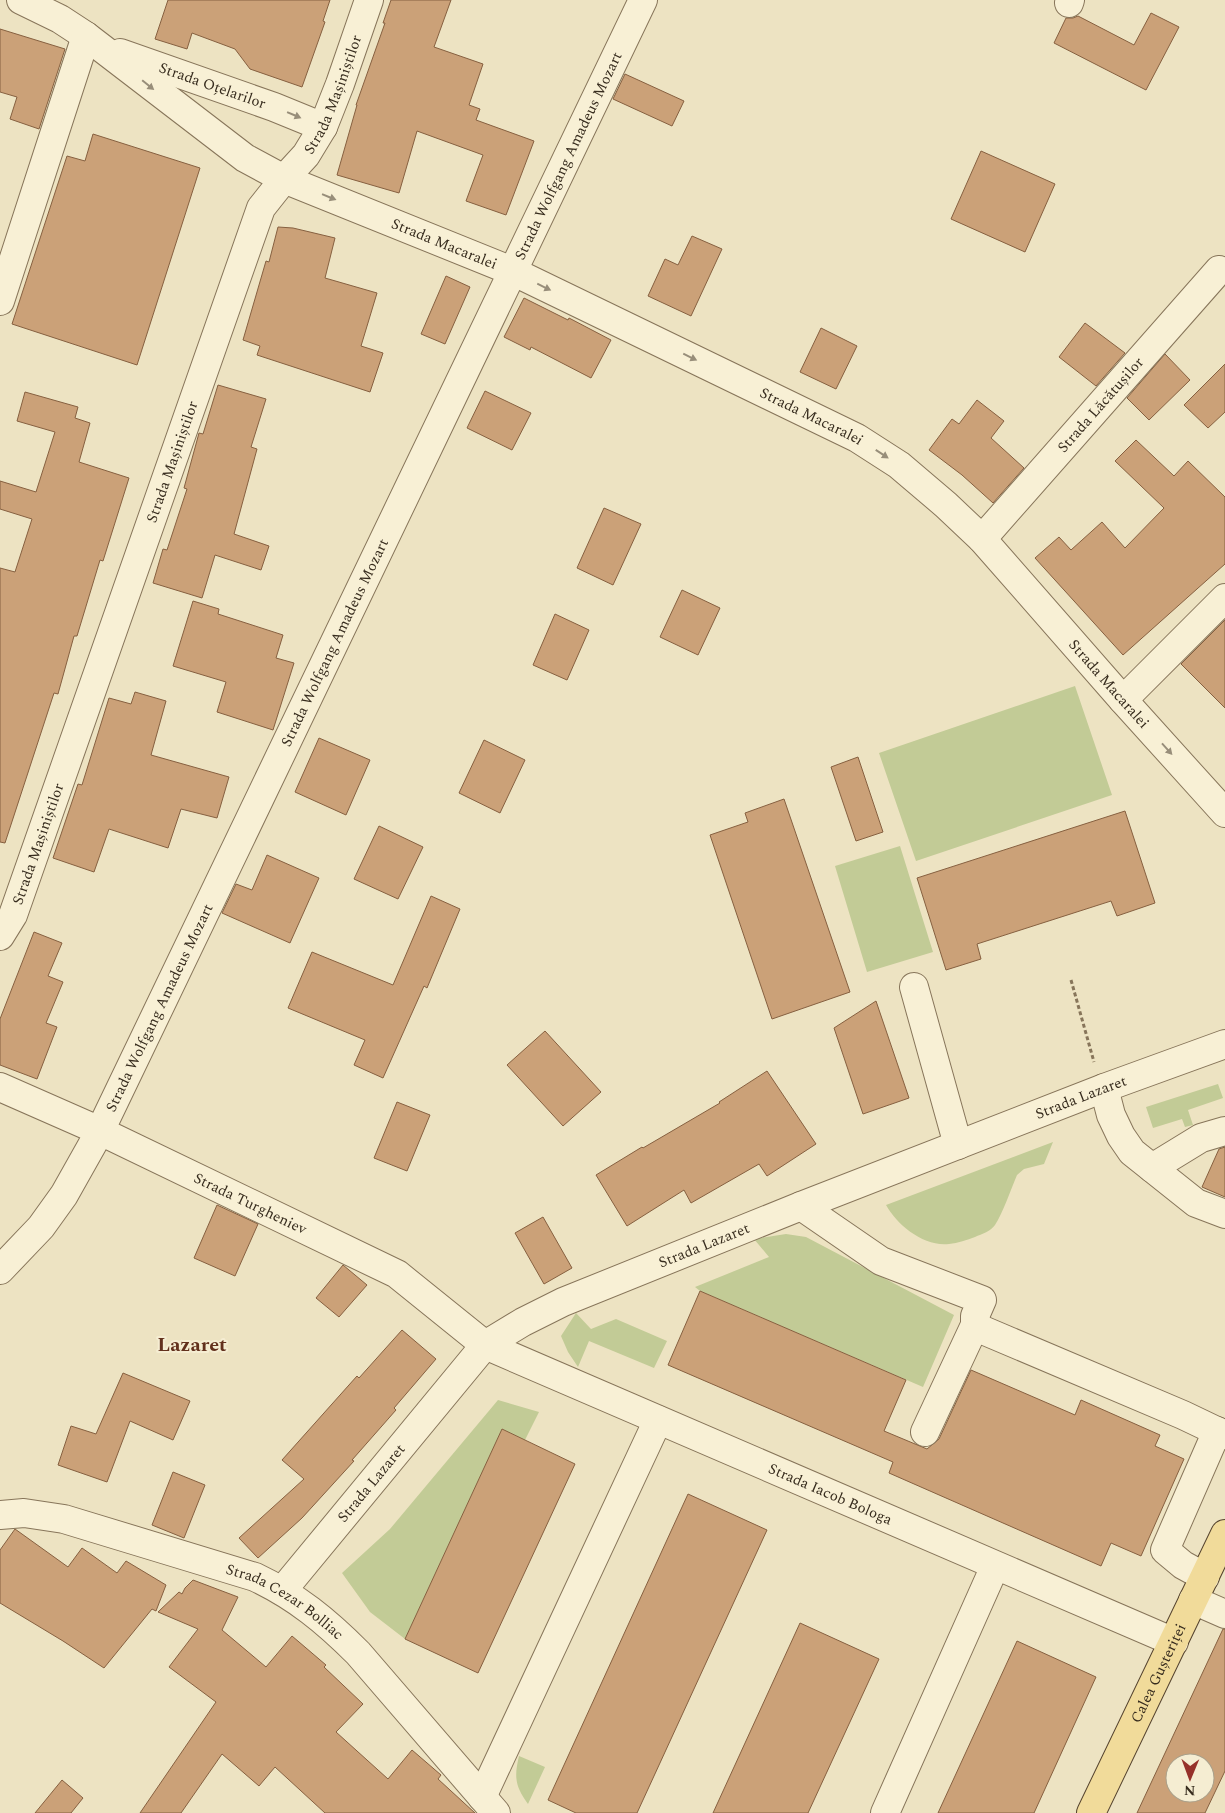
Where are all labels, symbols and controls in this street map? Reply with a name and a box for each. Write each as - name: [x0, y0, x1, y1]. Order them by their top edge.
- street label: Strada Mașiniștilor: [298, 32, 368, 159]
- street label: Strada Wolfgang Amadeus Mozart: [508, 48, 628, 264]
- street label: Strada Oțelarilor: [156, 56, 269, 115]
- one-way arrow: [142, 79, 155, 90]
- one-way arrow: [287, 112, 301, 120]
- one-way arrow: [322, 193, 337, 201]
- street label: Strada Macaralei: [388, 212, 501, 275]
- one-way arrow: [536, 282, 551, 291]
- street label: Strada Lăcătușilor: [1052, 352, 1149, 458]
- one-way arrow: [683, 353, 697, 361]
- street label: Strada Macaralei: [756, 381, 868, 451]
- street label: Strada Mașiniștilor: [140, 398, 204, 526]
- one-way arrow: [875, 449, 888, 459]
- street label: Strada Wolfgang Amadeus Mozart: [275, 535, 394, 751]
- street label: Strada Macaralei: [1063, 634, 1155, 734]
- one-way arrow: [1161, 743, 1173, 755]
- street label: Strada Mașiniștilor: [6, 780, 70, 908]
- street label: Strada Wolfgang Amadeus Mozart: [99, 900, 219, 1116]
- street label: Strada Lazaret: [1032, 1069, 1130, 1125]
- street label: Strada Turgheniev: [190, 1166, 311, 1241]
- street label: Strada Lazaret: [655, 1216, 753, 1274]
- district label: Lazaret: [157, 1330, 227, 1360]
- street label: Strada Lazaret: [332, 1439, 411, 1527]
- street label: Strada Iacob Bologa: [765, 1457, 897, 1531]
- street label: Strada Cezar Bolliac: [223, 1557, 349, 1645]
- street label: Calea Gușteriței: [1124, 1620, 1192, 1727]
- north arrow: [1165, 1753, 1215, 1803]
- text: N: [1184, 1780, 1196, 1801]

